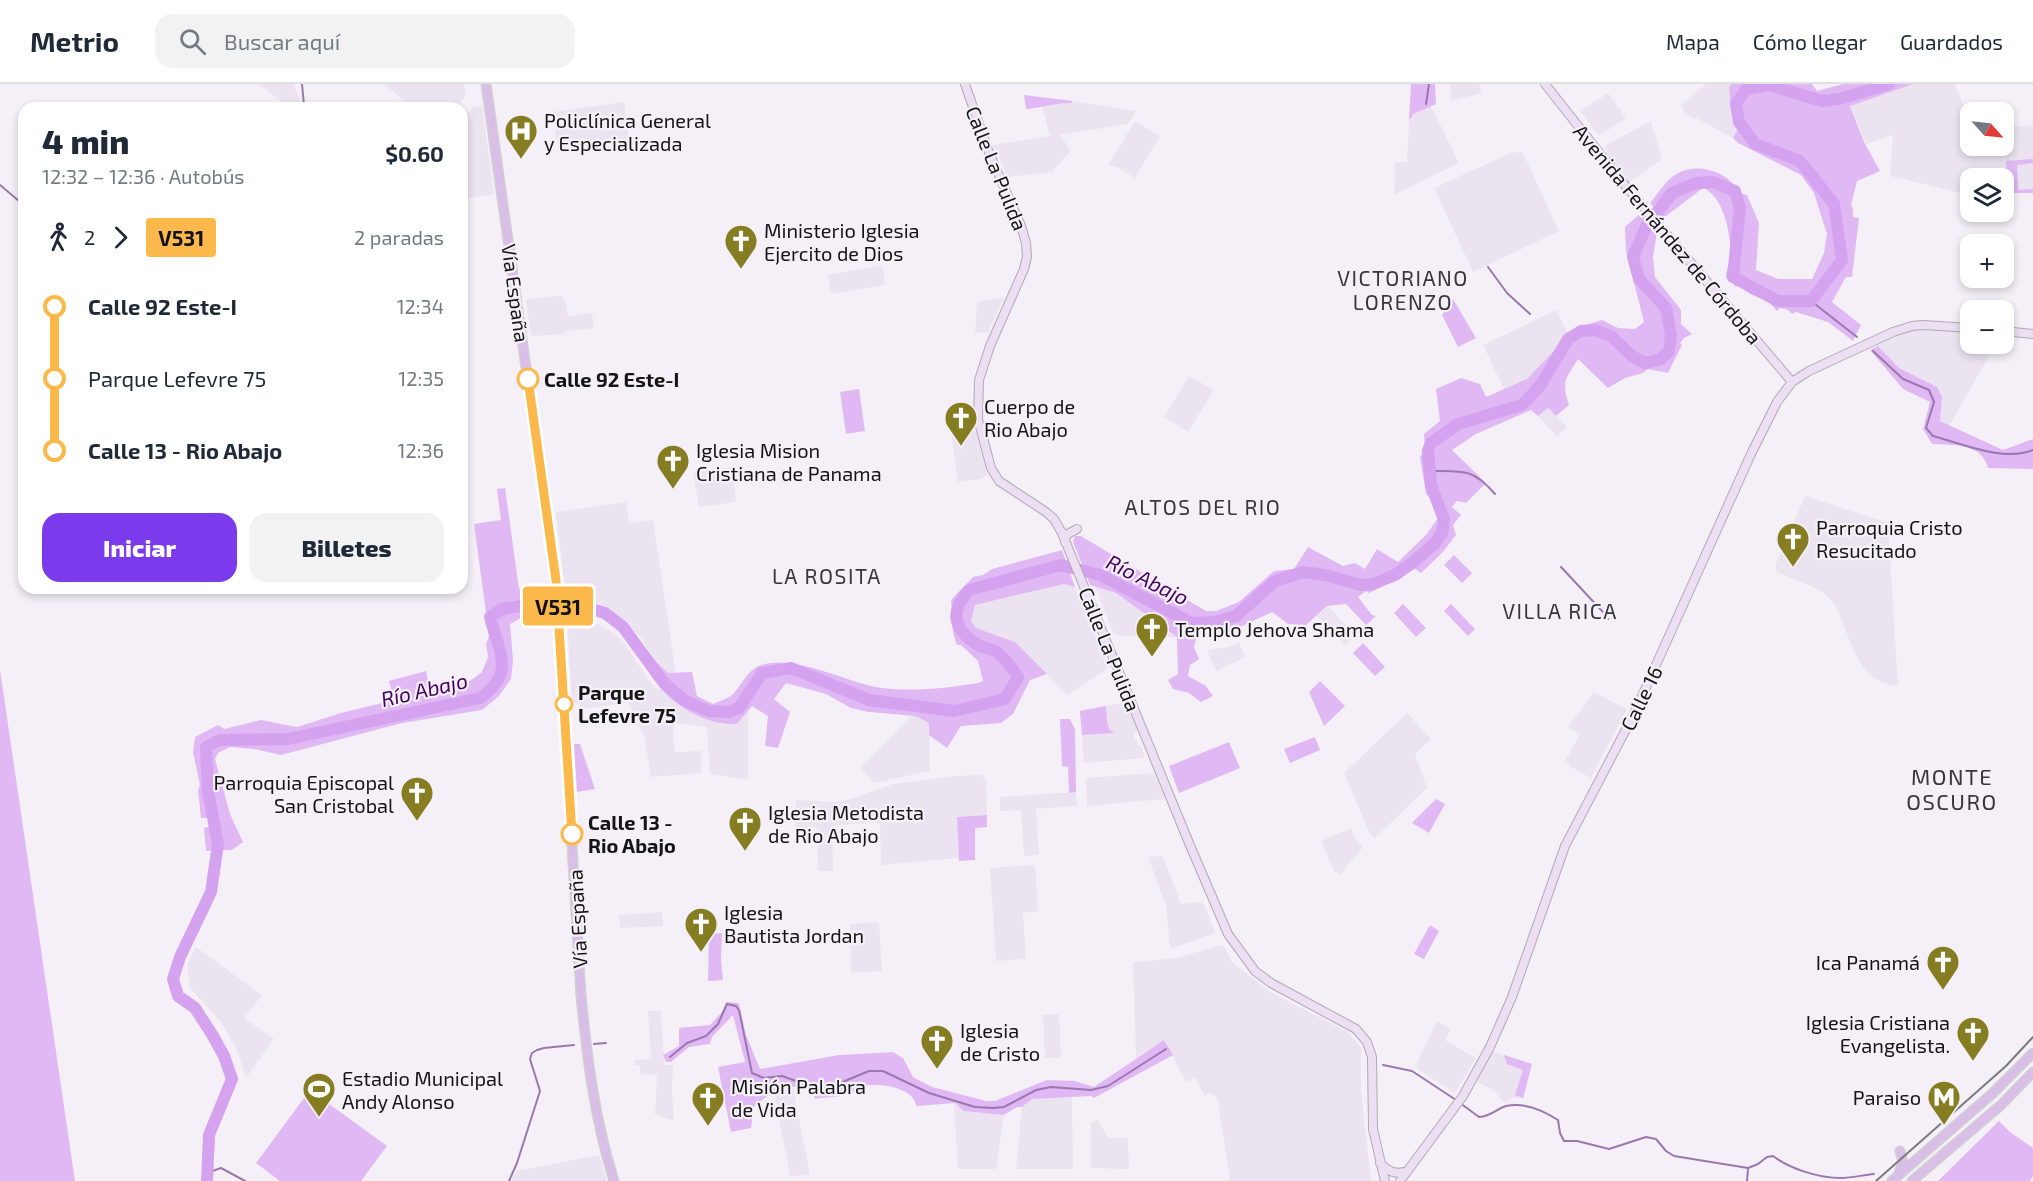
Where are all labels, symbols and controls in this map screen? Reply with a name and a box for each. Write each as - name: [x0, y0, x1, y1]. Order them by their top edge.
- search box: [155, 14, 575, 68]
- text: Metrio: [30, 24, 119, 58]
- icon: search: [176, 25, 209, 58]
- text: Buscar aquí: [224, 28, 340, 54]
- text: Mapa: [1666, 29, 1720, 54]
- text: Cómo llegar: [1753, 29, 1867, 54]
- text: Guardados: [1900, 29, 2003, 54]
- street label: Calle La Pulida: [961, 102, 1033, 234]
- north arrow: [1960, 102, 2014, 156]
- map controls: [1960, 102, 2014, 354]
- place label: Policlínica General y Especializada: [544, 108, 711, 155]
- hospital icon: Policlínica General y Especializada: [503, 113, 539, 160]
- street label: Avenida Fernández de Córdoba: [1569, 119, 1767, 349]
- text: 4 min: [42, 121, 129, 161]
- text: $0.60: [385, 140, 444, 166]
- text: 12:32 – 12:36 · Autobús: [42, 164, 244, 188]
- button: layers: [1960, 168, 2014, 222]
- place label: Ministerio Iglesia Ejercito de Dios: [764, 218, 920, 265]
- icon: walk: [42, 221, 75, 254]
- icon: forward: [104, 221, 137, 254]
- church icon: Ministerio Iglesia Ejercito de Dios: [723, 223, 759, 270]
- text: 2: [84, 225, 95, 249]
- text: V531: [158, 225, 204, 250]
- text: 2 paradas: [354, 225, 444, 249]
- button: +: [1960, 234, 2014, 288]
- street label: Vía España: [497, 242, 535, 344]
- district label: VICTORIANO LORENZO: [1337, 265, 1469, 314]
- text: Calle 92 Este-I: [88, 293, 237, 319]
- text: 12:34: [397, 294, 444, 318]
- button: −: [1960, 300, 2014, 354]
- text: Parque Lefevre 75: [88, 365, 266, 391]
- text: 12:35: [398, 366, 444, 390]
- place label: Calle 92 Este-I: [544, 367, 679, 391]
- marker: Calle 92 Este-I: [517, 368, 539, 390]
- place label: Cuerpo de Rio Abajo: [984, 394, 1075, 441]
- church icon: Cuerpo de Rio Abajo: [943, 400, 979, 447]
- text: Calle 13 - Rio Abajo: [88, 437, 282, 463]
- text: 12:36: [398, 438, 444, 462]
- place label: Iglesia Mision Cristiana de Panama: [696, 438, 882, 485]
- church icon: Iglesia Mision Cristiana de Panama: [655, 443, 691, 490]
- district label: ALTOS DEL RIO: [1125, 494, 1281, 519]
- button: Iniciar: [42, 513, 237, 582]
- button: Billetes: [249, 513, 444, 582]
- place label: Parroquia Cristo Resucitado: [1816, 515, 1963, 562]
- church icon: Parroquia Cristo Resucitado: [1775, 521, 1811, 568]
- water label: Río Abajo: [1102, 548, 1193, 610]
- district label: LA ROSITA: [772, 563, 882, 588]
- street label: Calle La Pulida: [1074, 583, 1146, 715]
- line badge: V531: [516, 586, 600, 626]
- text: V531: [535, 594, 581, 619]
- district label: VILLA RICA: [1502, 598, 1618, 623]
- church icon: Templo Jehova Shama: [1134, 611, 1170, 658]
- place label: Templo Jehova Shama: [1175, 617, 1374, 641]
- street label: Calle 16: [1615, 662, 1667, 734]
- water label: Río Abajo: [378, 667, 470, 712]
- place label: Parque Lefevre 75: [578, 680, 676, 727]
- marker: Parque Lefevre 75: [555, 695, 573, 713]
- district label: MONTE OSCURO: [1906, 763, 1998, 814]
- place label: Parroquia Episcopal San Cristobal: [214, 770, 394, 817]
- church icon: Parroquia Episcopal San Cristobal: [399, 775, 435, 822]
- place label: Iglesia Metodista de Rio Abajo: [768, 800, 924, 847]
- church icon: Iglesia Metodista de Rio Abajo: [727, 805, 763, 852]
- place label: Calle 13 - Rio Abajo: [588, 810, 676, 857]
- marker: Calle 13 - Rio Abajo: [561, 823, 583, 845]
- street label: Vía España: [562, 869, 592, 969]
- place label: Iglesia Bautista Jordan: [724, 900, 864, 947]
- church icon: Iglesia Bautista Jordan: [683, 906, 719, 953]
- church icon: Ica Panamá: [1925, 944, 1961, 991]
- place label: Ica Panamá: [1816, 950, 1920, 974]
- place label: Iglesia Cristiana Evangelista.: [1806, 1010, 1950, 1057]
- church icon: Iglesia Cristiana Evangelista.: [1955, 1015, 1991, 1062]
- place label: Iglesia de Cristo: [960, 1018, 1040, 1065]
- church icon: Iglesia de Cristo: [919, 1023, 955, 1070]
- place label: Estadio Municipal Andy Alonso: [342, 1066, 503, 1113]
- sports icon: Estadio Municipal Andy Alonso: [301, 1071, 337, 1118]
- place label: Misión Palabra de Vida: [731, 1074, 866, 1121]
- metro station icon: Paraiso: [1926, 1079, 1962, 1126]
- church icon: Misión Palabra de Vida: [690, 1080, 726, 1127]
- place label: Paraiso: [1853, 1085, 1921, 1109]

